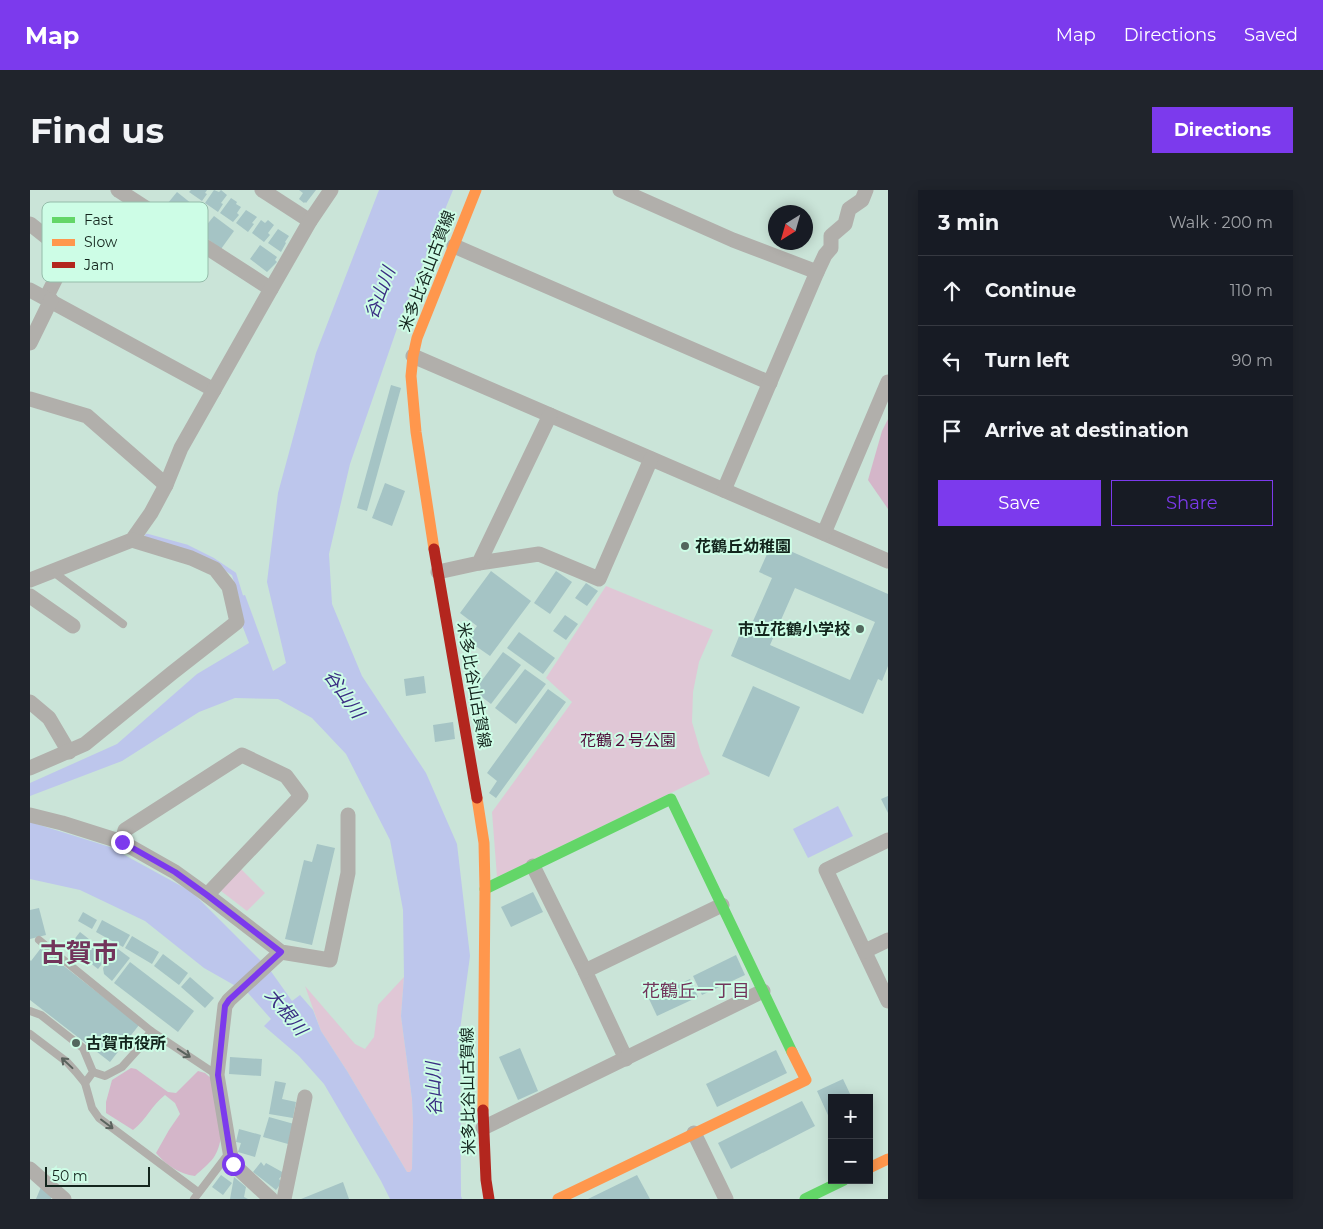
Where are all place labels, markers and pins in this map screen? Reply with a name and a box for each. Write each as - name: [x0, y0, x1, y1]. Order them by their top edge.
- place label: 花鶴丘幼稚園: [695, 537, 791, 556]
- marker: 花鶴丘幼稚園: [679, 540, 691, 552]
- place label: 市立花鶴小学校: [738, 620, 850, 639]
- marker: 市立花鶴小学校: [854, 623, 866, 635]
- place label: 古賀市役所: [86, 1034, 166, 1053]
- marker: 古賀市役所: [70, 1037, 82, 1049]

